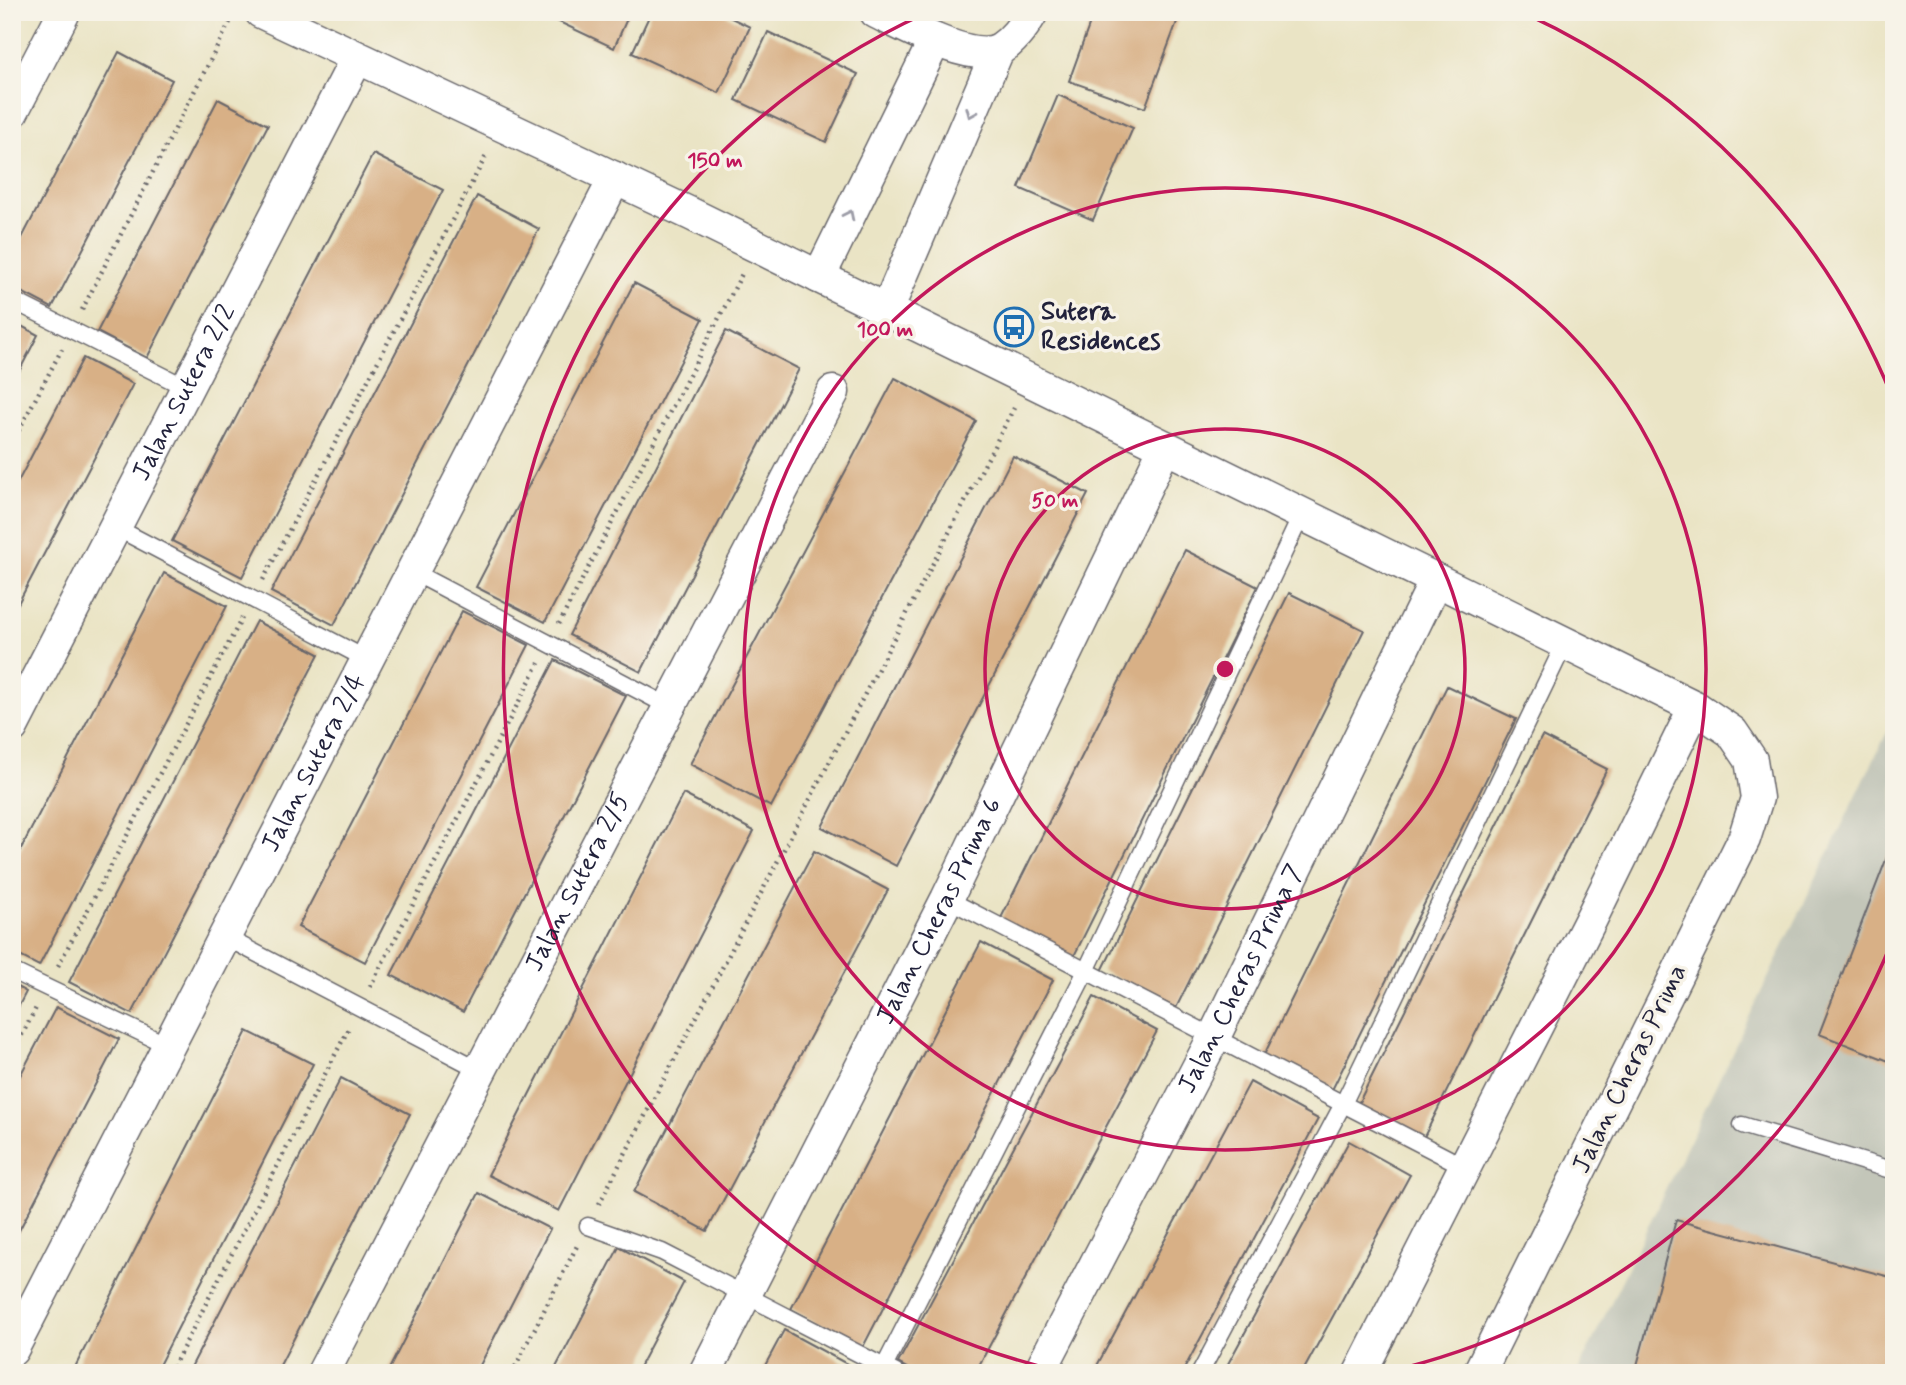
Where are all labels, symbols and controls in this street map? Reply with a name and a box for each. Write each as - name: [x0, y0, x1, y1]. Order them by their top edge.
- one-way arrow: [965, 106, 979, 118]
- text: 150 m: [687, 147, 743, 175]
- one-way arrow: [841, 210, 855, 222]
- place label: Sutera Residences: [1041, 295, 1161, 359]
- street label: Jalan Sutera 2/2: [125, 299, 244, 487]
- bus stop icon: Sutera Residences: [993, 306, 1035, 348]
- text: 100 m: [857, 316, 913, 344]
- text: 50 m: [1032, 487, 1079, 515]
- centre of rings: [1213, 657, 1237, 681]
- street label: Jalan Sutera 2/4: [254, 668, 374, 858]
- street label: Jalan Sutera 2/5: [518, 787, 639, 977]
- street label: Jalan Cheras Prima 6: [869, 792, 1010, 1030]
- street label: Jalan Cheras Prima 7: [1170, 859, 1312, 1099]
- street label: Jalan Cheras Prima: [1565, 959, 1695, 1179]

